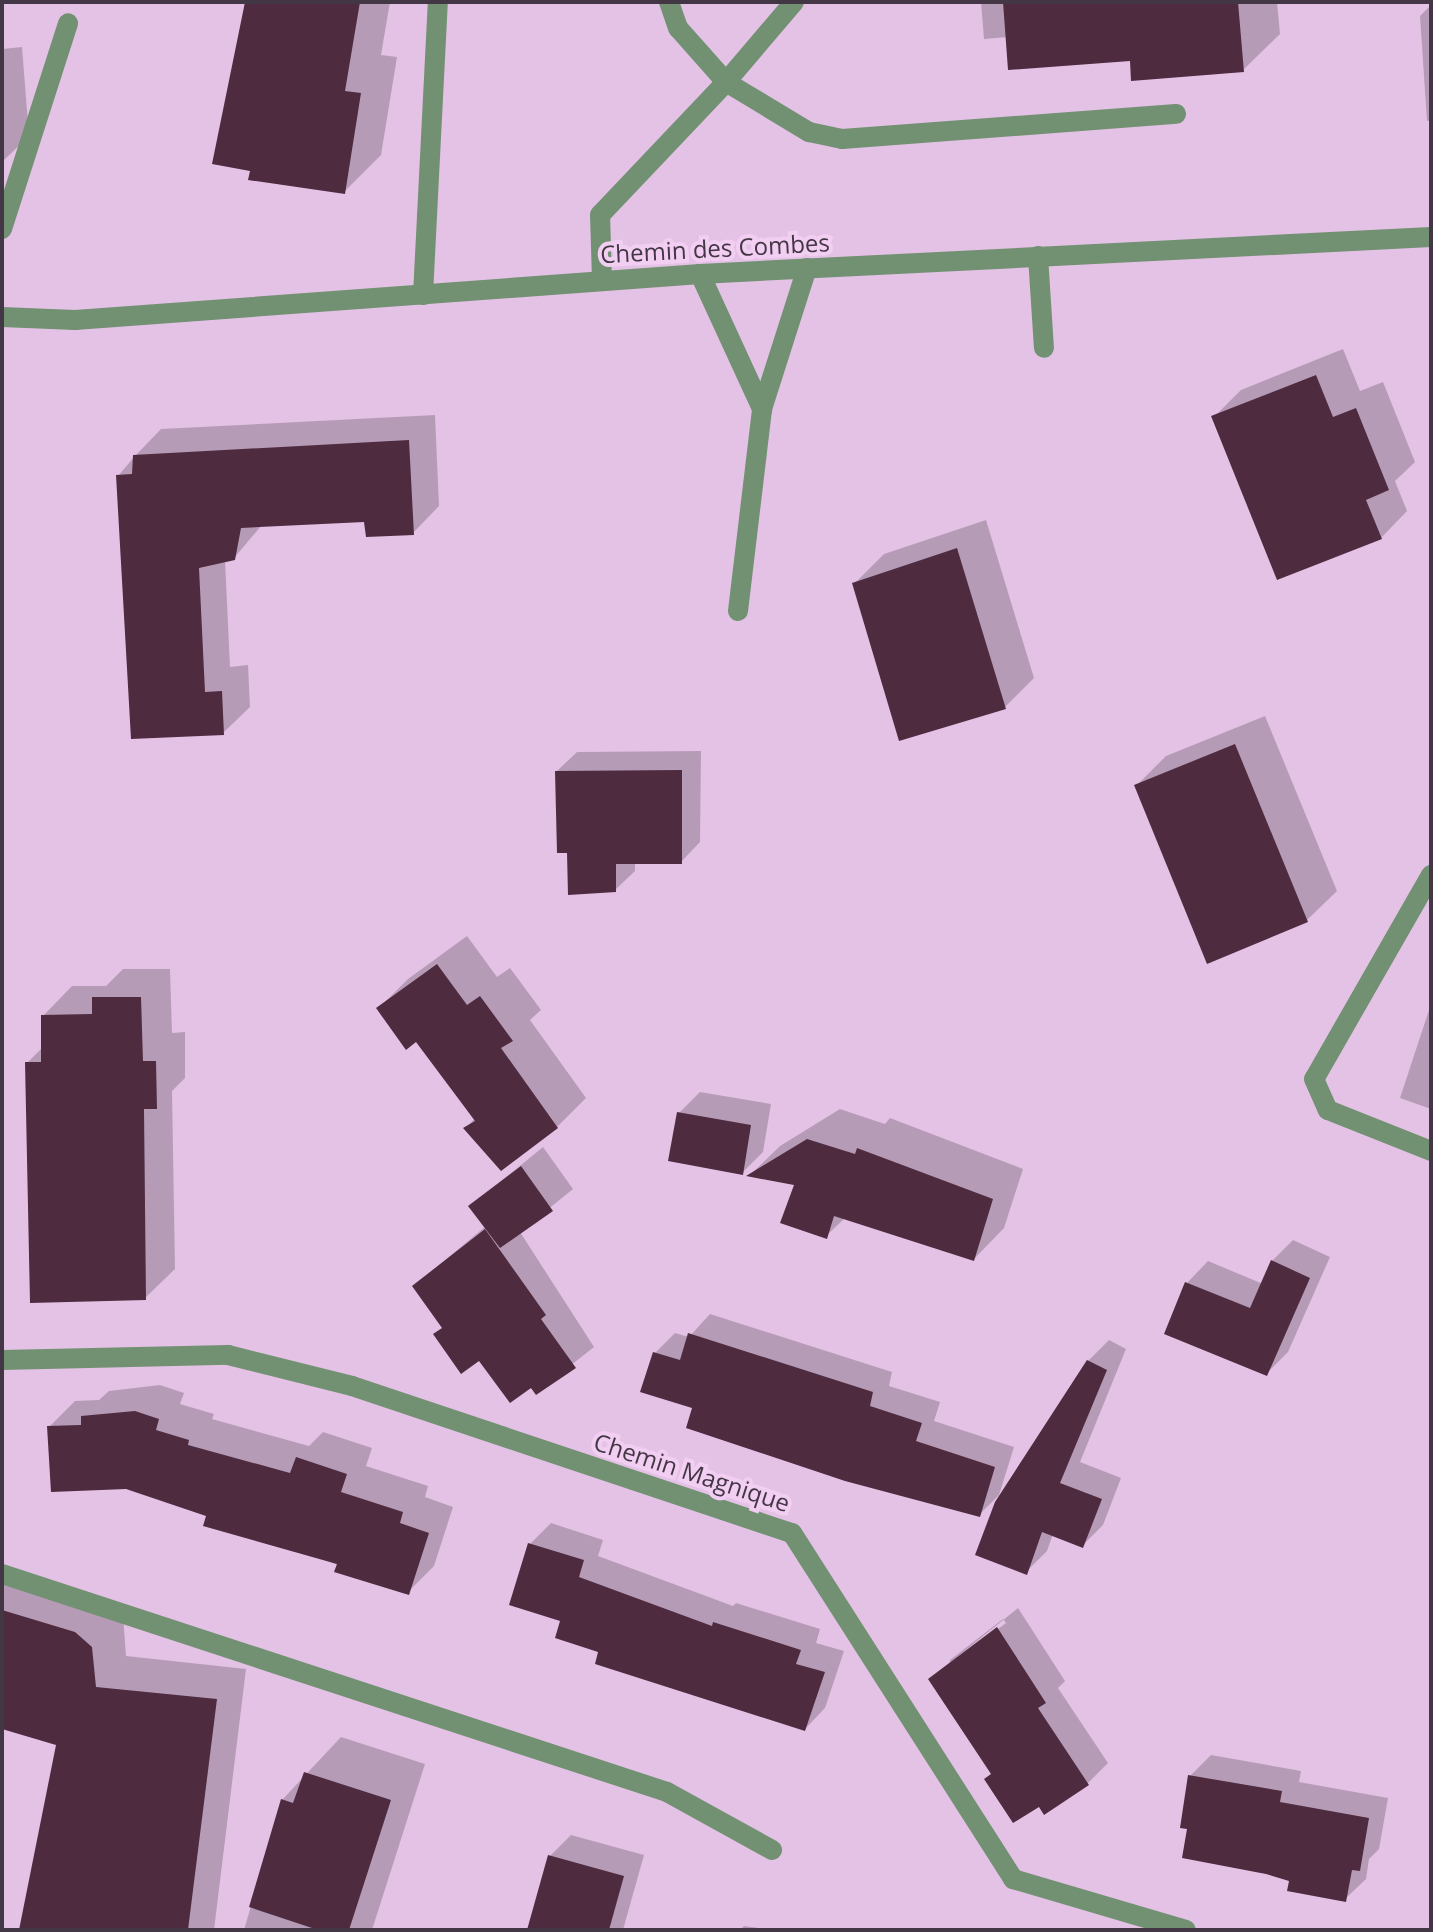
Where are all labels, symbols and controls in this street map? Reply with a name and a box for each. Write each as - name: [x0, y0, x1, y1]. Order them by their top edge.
- street label: Chemin des Combes: [600, 228, 830, 268]
- street label: Chemin Magnique: [590, 1427, 794, 1517]

